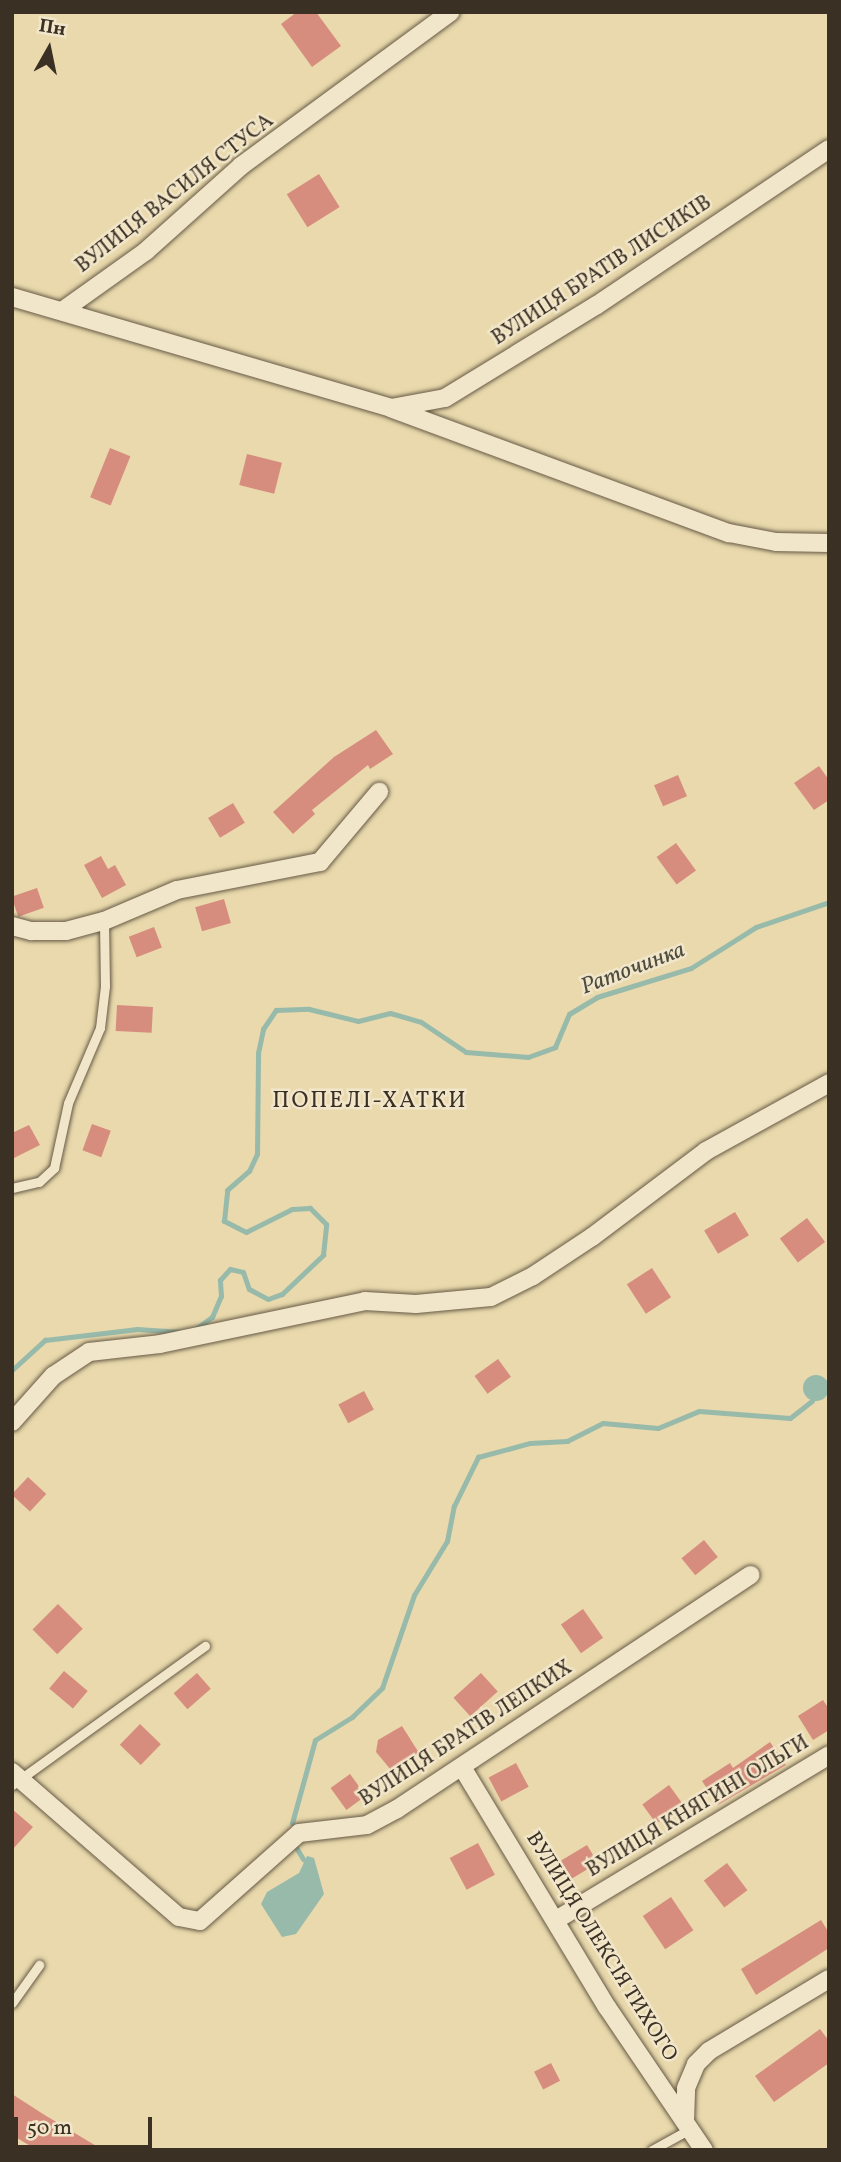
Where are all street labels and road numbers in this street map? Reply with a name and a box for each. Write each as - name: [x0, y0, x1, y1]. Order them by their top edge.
- street label: ВУЛИЦЯ ВАСИЛЯ СТУСА: [71, 109, 279, 279]
- street label: ВУЛИЦЯ БРАТІВ ЛИСИКІВ: [487, 190, 717, 352]
- street label: ВУЛИЦЯ БРАТІВ ЛЕПКИХ: [355, 1656, 577, 1812]
- street label: ВУЛИЦЯ КНЯГИНІ ОЛЬГИ: [582, 1730, 814, 1884]
- street label: ВУЛИЦЯ ОЛЕКСІЯ ТИХОГО: [520, 1827, 682, 2067]

